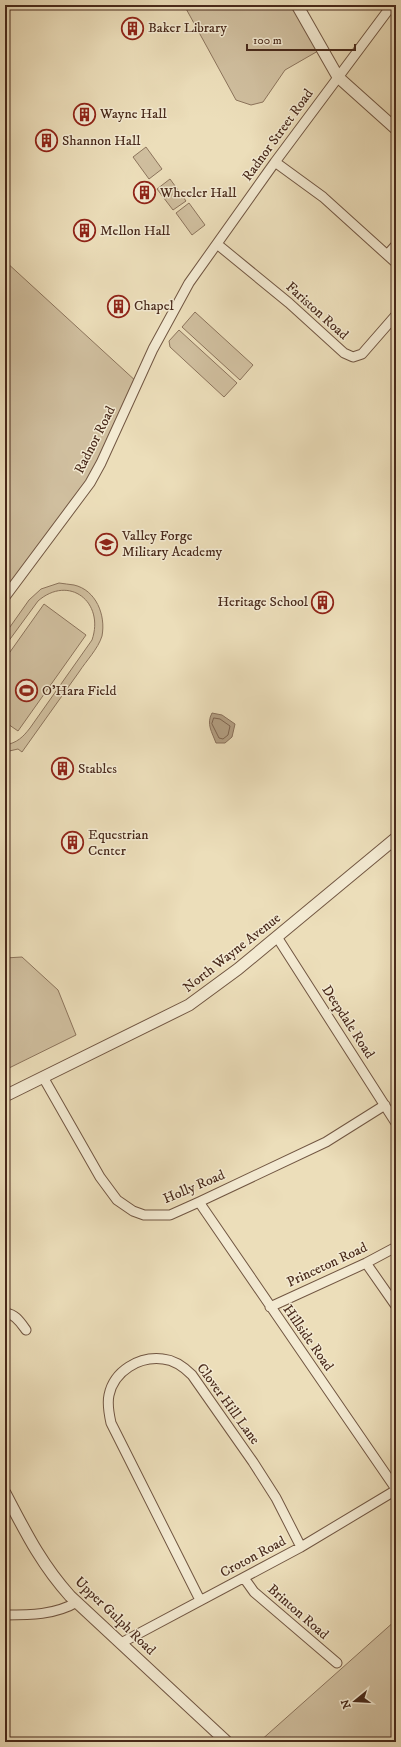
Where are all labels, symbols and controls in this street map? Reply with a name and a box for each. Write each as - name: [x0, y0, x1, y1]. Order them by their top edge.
- building icon: Baker Library: [120, 15, 146, 41]
- place label: Baker Library: [148, 19, 227, 37]
- scale bar: [247, 26, 355, 52]
- text: 100 m: [253, 33, 282, 48]
- street label: Radnor Street Road: [239, 85, 317, 185]
- building icon: Wayne Hall: [72, 101, 98, 127]
- place label: Wayne Hall: [99, 105, 167, 123]
- building icon: Shannon Hall: [34, 128, 60, 154]
- place label: Shannon Hall: [62, 132, 141, 150]
- building icon: Wheeler Hall: [131, 180, 157, 206]
- place label: Wheeler Hall: [159, 184, 237, 202]
- building icon: Mellon Hall: [72, 218, 98, 244]
- place label: Mellon Hall: [100, 222, 171, 240]
- street label: Fariston Road: [282, 278, 352, 344]
- building icon: Chapel: [106, 293, 132, 319]
- place label: Chapel: [134, 297, 174, 315]
- street label: Radnor Road: [70, 403, 120, 477]
- place label: Valley Forge Military Academy: [121, 527, 223, 561]
- school or university icon: Valley Forge Military Academy: [93, 531, 119, 557]
- building icon: Heritage School: [310, 589, 336, 615]
- place label: Heritage School: [217, 593, 309, 611]
- sports icon: O’Hara Field: [13, 678, 39, 704]
- place label: O’Hara Field: [42, 682, 117, 700]
- building icon: Stables: [50, 756, 76, 782]
- place label: Stables: [78, 760, 117, 778]
- place label: Equestrian Center: [88, 826, 149, 860]
- building icon: Equestrian Center: [60, 830, 86, 856]
- street label: North Wayne Avenue: [180, 909, 285, 997]
- street label: Deepdale Road: [318, 982, 378, 1062]
- street label: Holly Road: [160, 1166, 228, 1208]
- street label: Princeton Road: [284, 1239, 370, 1291]
- street label: Hillside Road: [279, 1301, 337, 1375]
- street label: Clover Hill Lane: [192, 1360, 264, 1448]
- street label: Croton Road: [217, 1532, 289, 1582]
- street label: Upper Gulph Road: [71, 1573, 159, 1659]
- street label: Brinton Road: [264, 1580, 332, 1644]
- north arrow: [335, 1681, 375, 1721]
- text: N: [338, 1697, 354, 1710]

